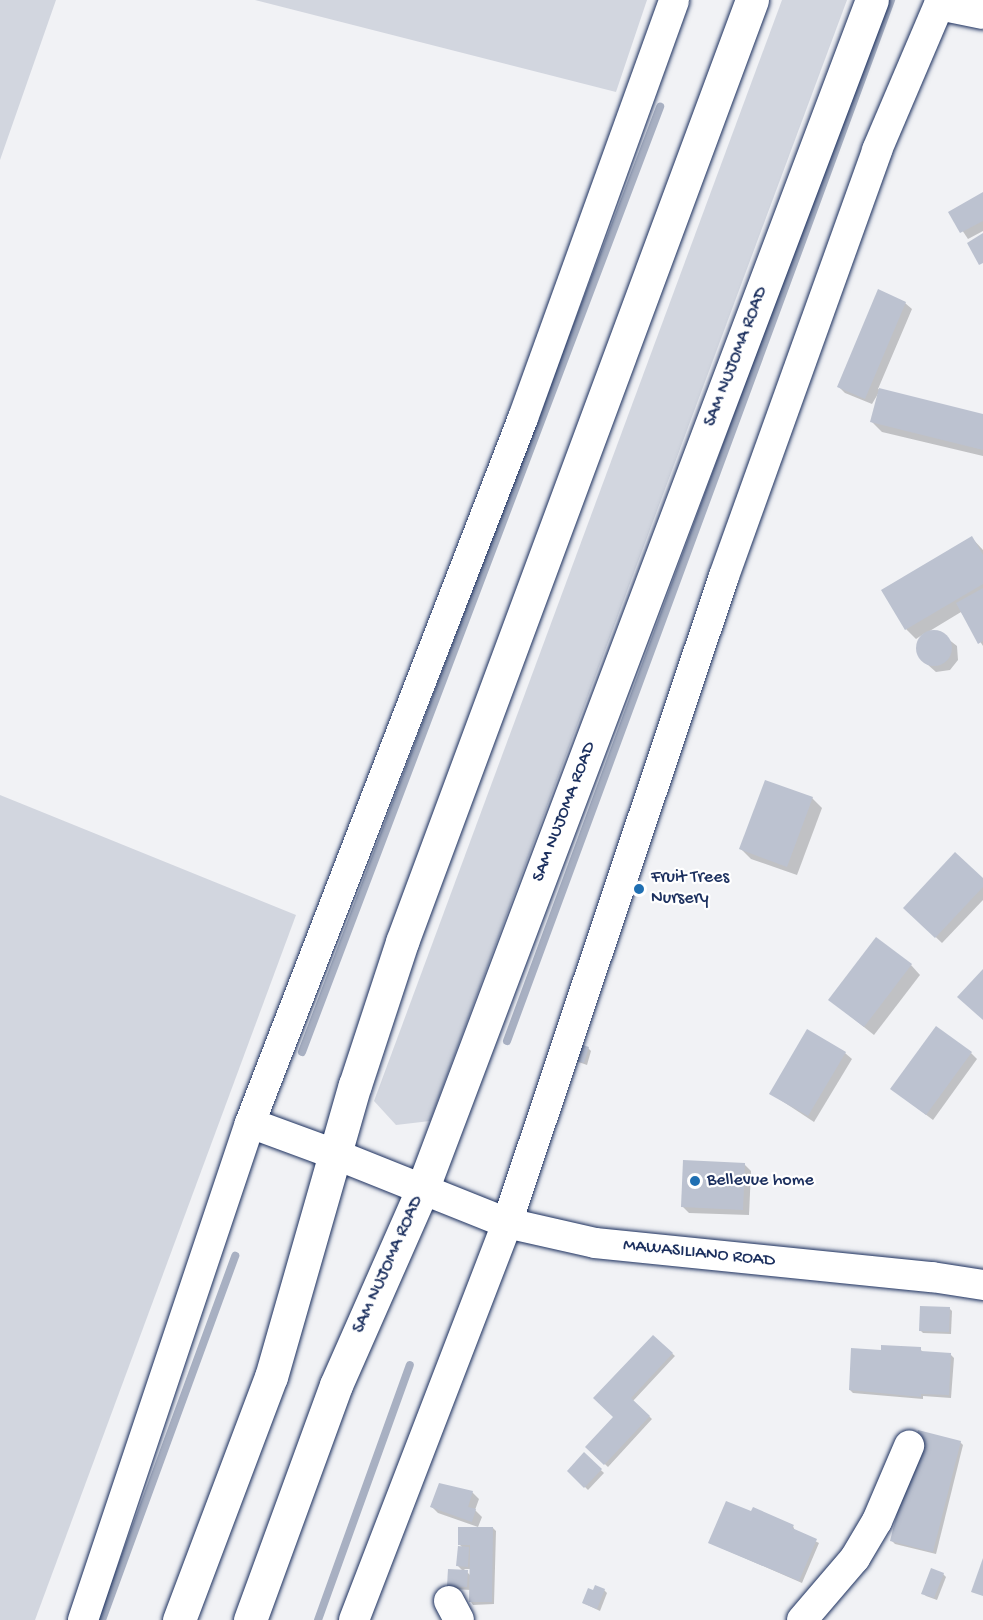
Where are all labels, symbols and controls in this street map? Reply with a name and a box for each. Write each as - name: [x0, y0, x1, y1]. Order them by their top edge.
- street label: SAM NUJOMA ROAD: [700, 284, 774, 430]
- street label: SAM NUJOMA ROAD: [528, 739, 602, 885]
- place label: Fruit Trees Nursery: [651, 868, 729, 910]
- marker: Fruit Trees Nursery: [632, 882, 646, 896]
- place label: Bellevue home: [707, 1170, 814, 1192]
- marker: Bellevue home: [688, 1174, 702, 1188]
- street label: SAM NUJOMA ROAD: [349, 1193, 429, 1337]
- street label: MAWASILIANO ROAD: [622, 1235, 776, 1273]

